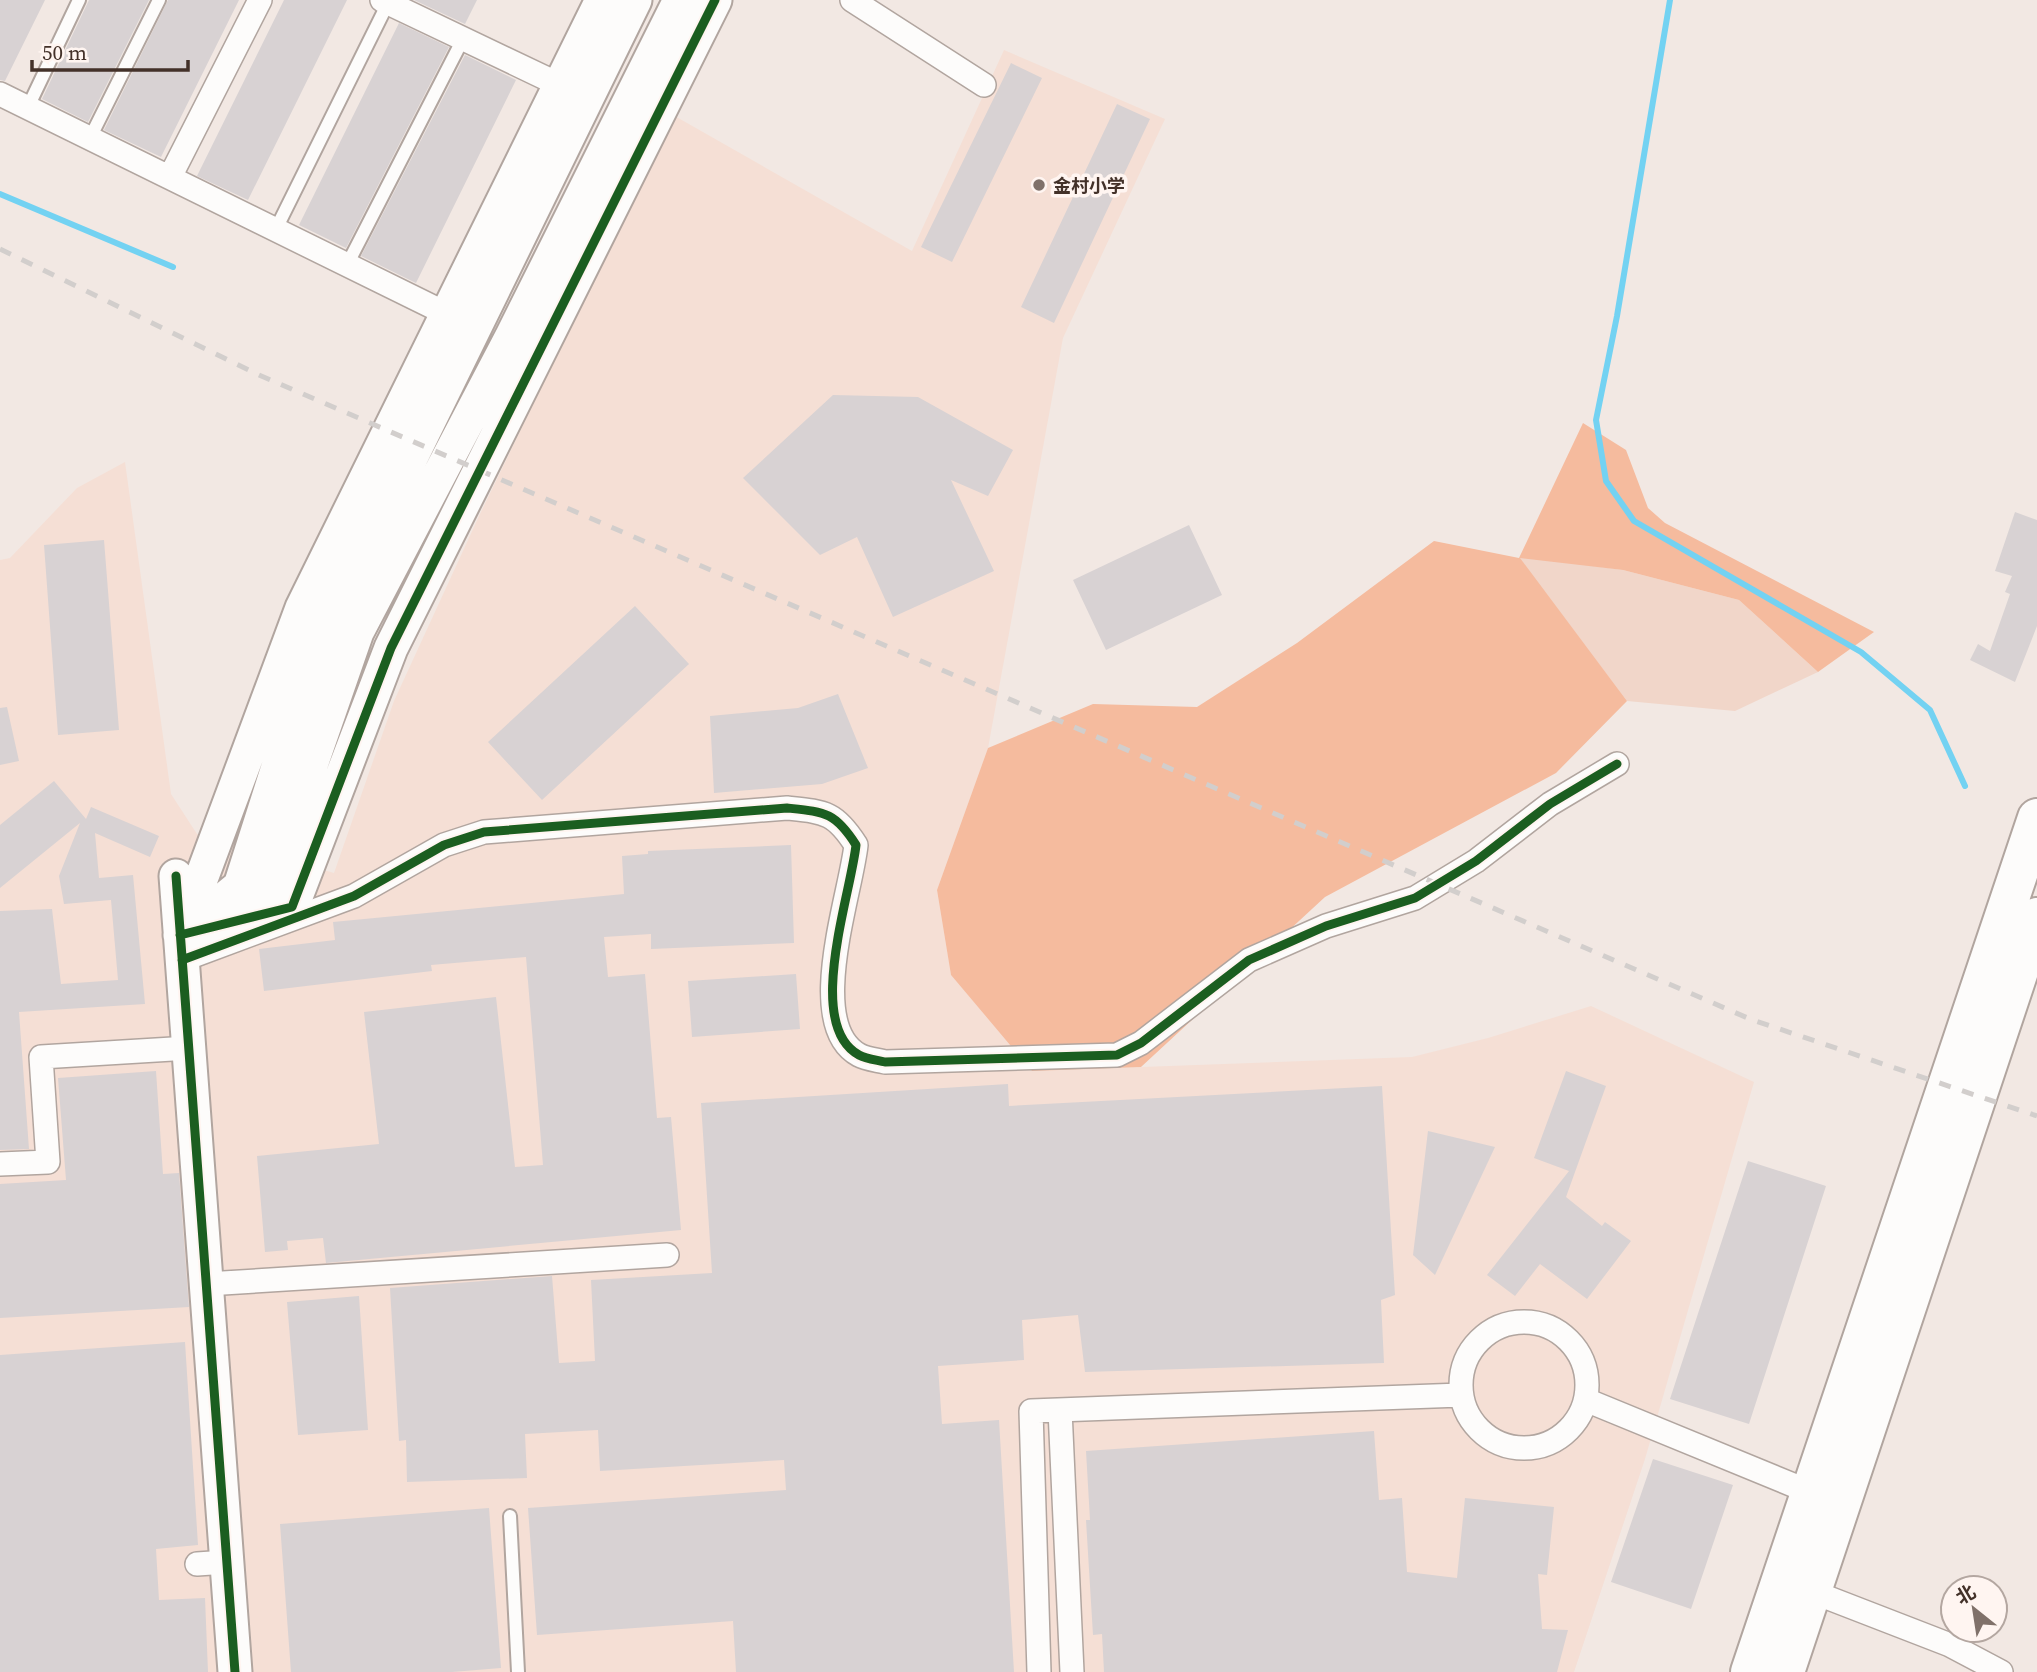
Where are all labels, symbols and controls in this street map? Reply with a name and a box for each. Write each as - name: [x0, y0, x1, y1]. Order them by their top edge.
- scale bar: [32, 28, 187, 72]
- text: 50 m: [42, 38, 87, 67]
- place label: 金村小学: [1053, 173, 1125, 198]
- marker: 金村小学: [1031, 177, 1047, 193]
- north arrow: [1939, 1574, 2009, 1644]
- text: 北: [1951, 1578, 1980, 1610]

